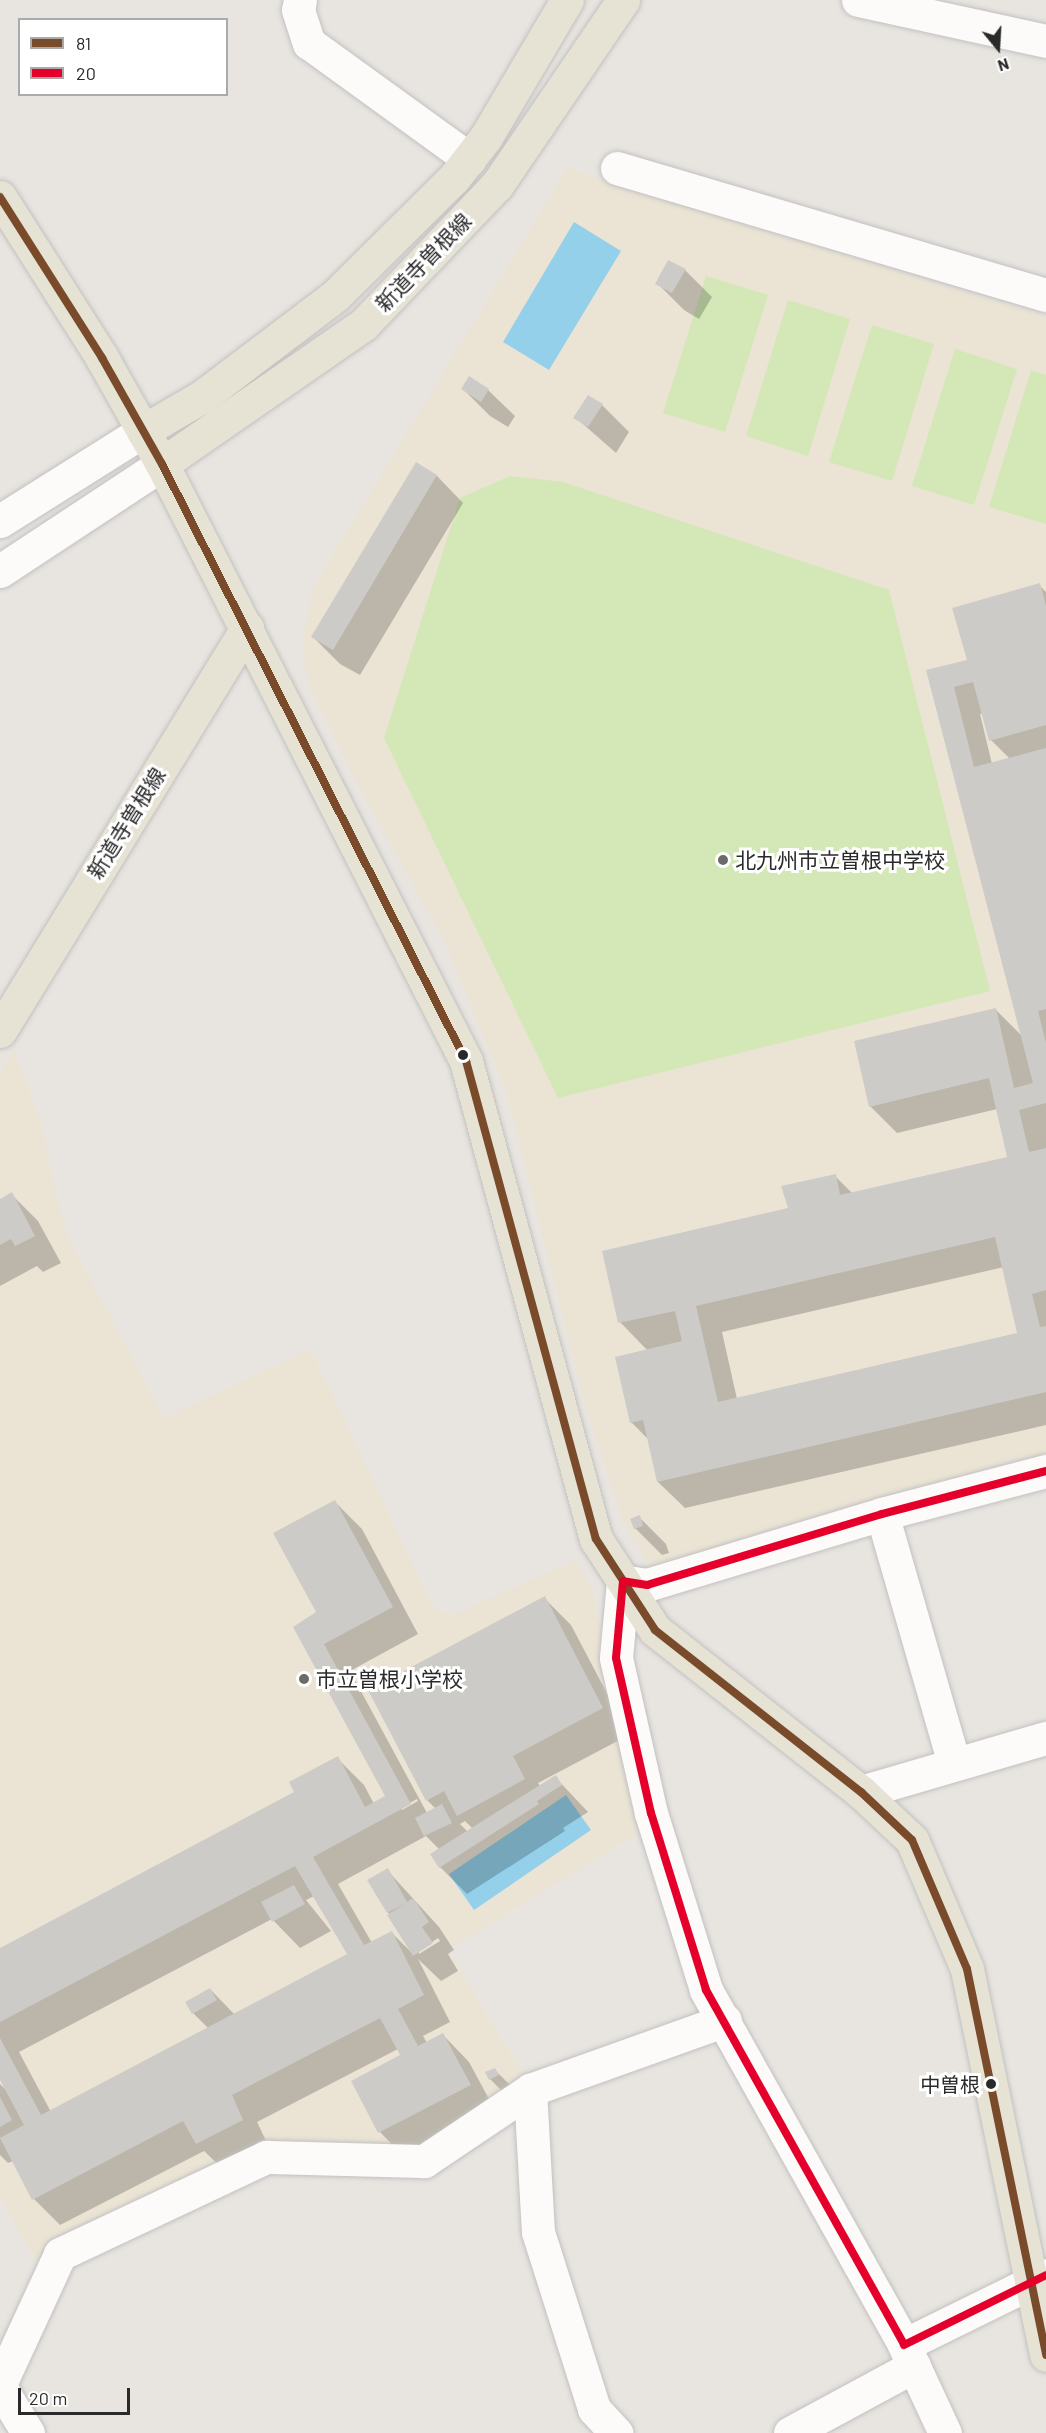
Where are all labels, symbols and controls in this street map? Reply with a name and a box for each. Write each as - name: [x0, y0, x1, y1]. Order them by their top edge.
- legend: [18, 18, 228, 96]
- north arrow: [968, 18, 1028, 78]
- text: 81: [76, 32, 91, 54]
- text: N: [996, 55, 1012, 76]
- text: 20: [76, 62, 96, 84]
- street label: 新道寺曽根線: [370, 208, 476, 316]
- street label: 新道寺曽根線: [82, 763, 170, 883]
- place label: 北九州市立曽根中学校: [735, 847, 945, 873]
- marker: 北九州市立曽根中学校: [716, 853, 730, 867]
- unlabelled marker: [457, 1049, 469, 1061]
- place label: 市立曽根小学校: [316, 1666, 463, 1692]
- marker: 市立曽根小学校: [297, 1672, 311, 1686]
- place label: 中曽根: [920, 2072, 980, 2096]
- marker: 中曽根: [985, 2078, 997, 2090]
- scale bar: [21, 2376, 134, 2414]
- text: 20 m: [29, 2387, 67, 2409]

